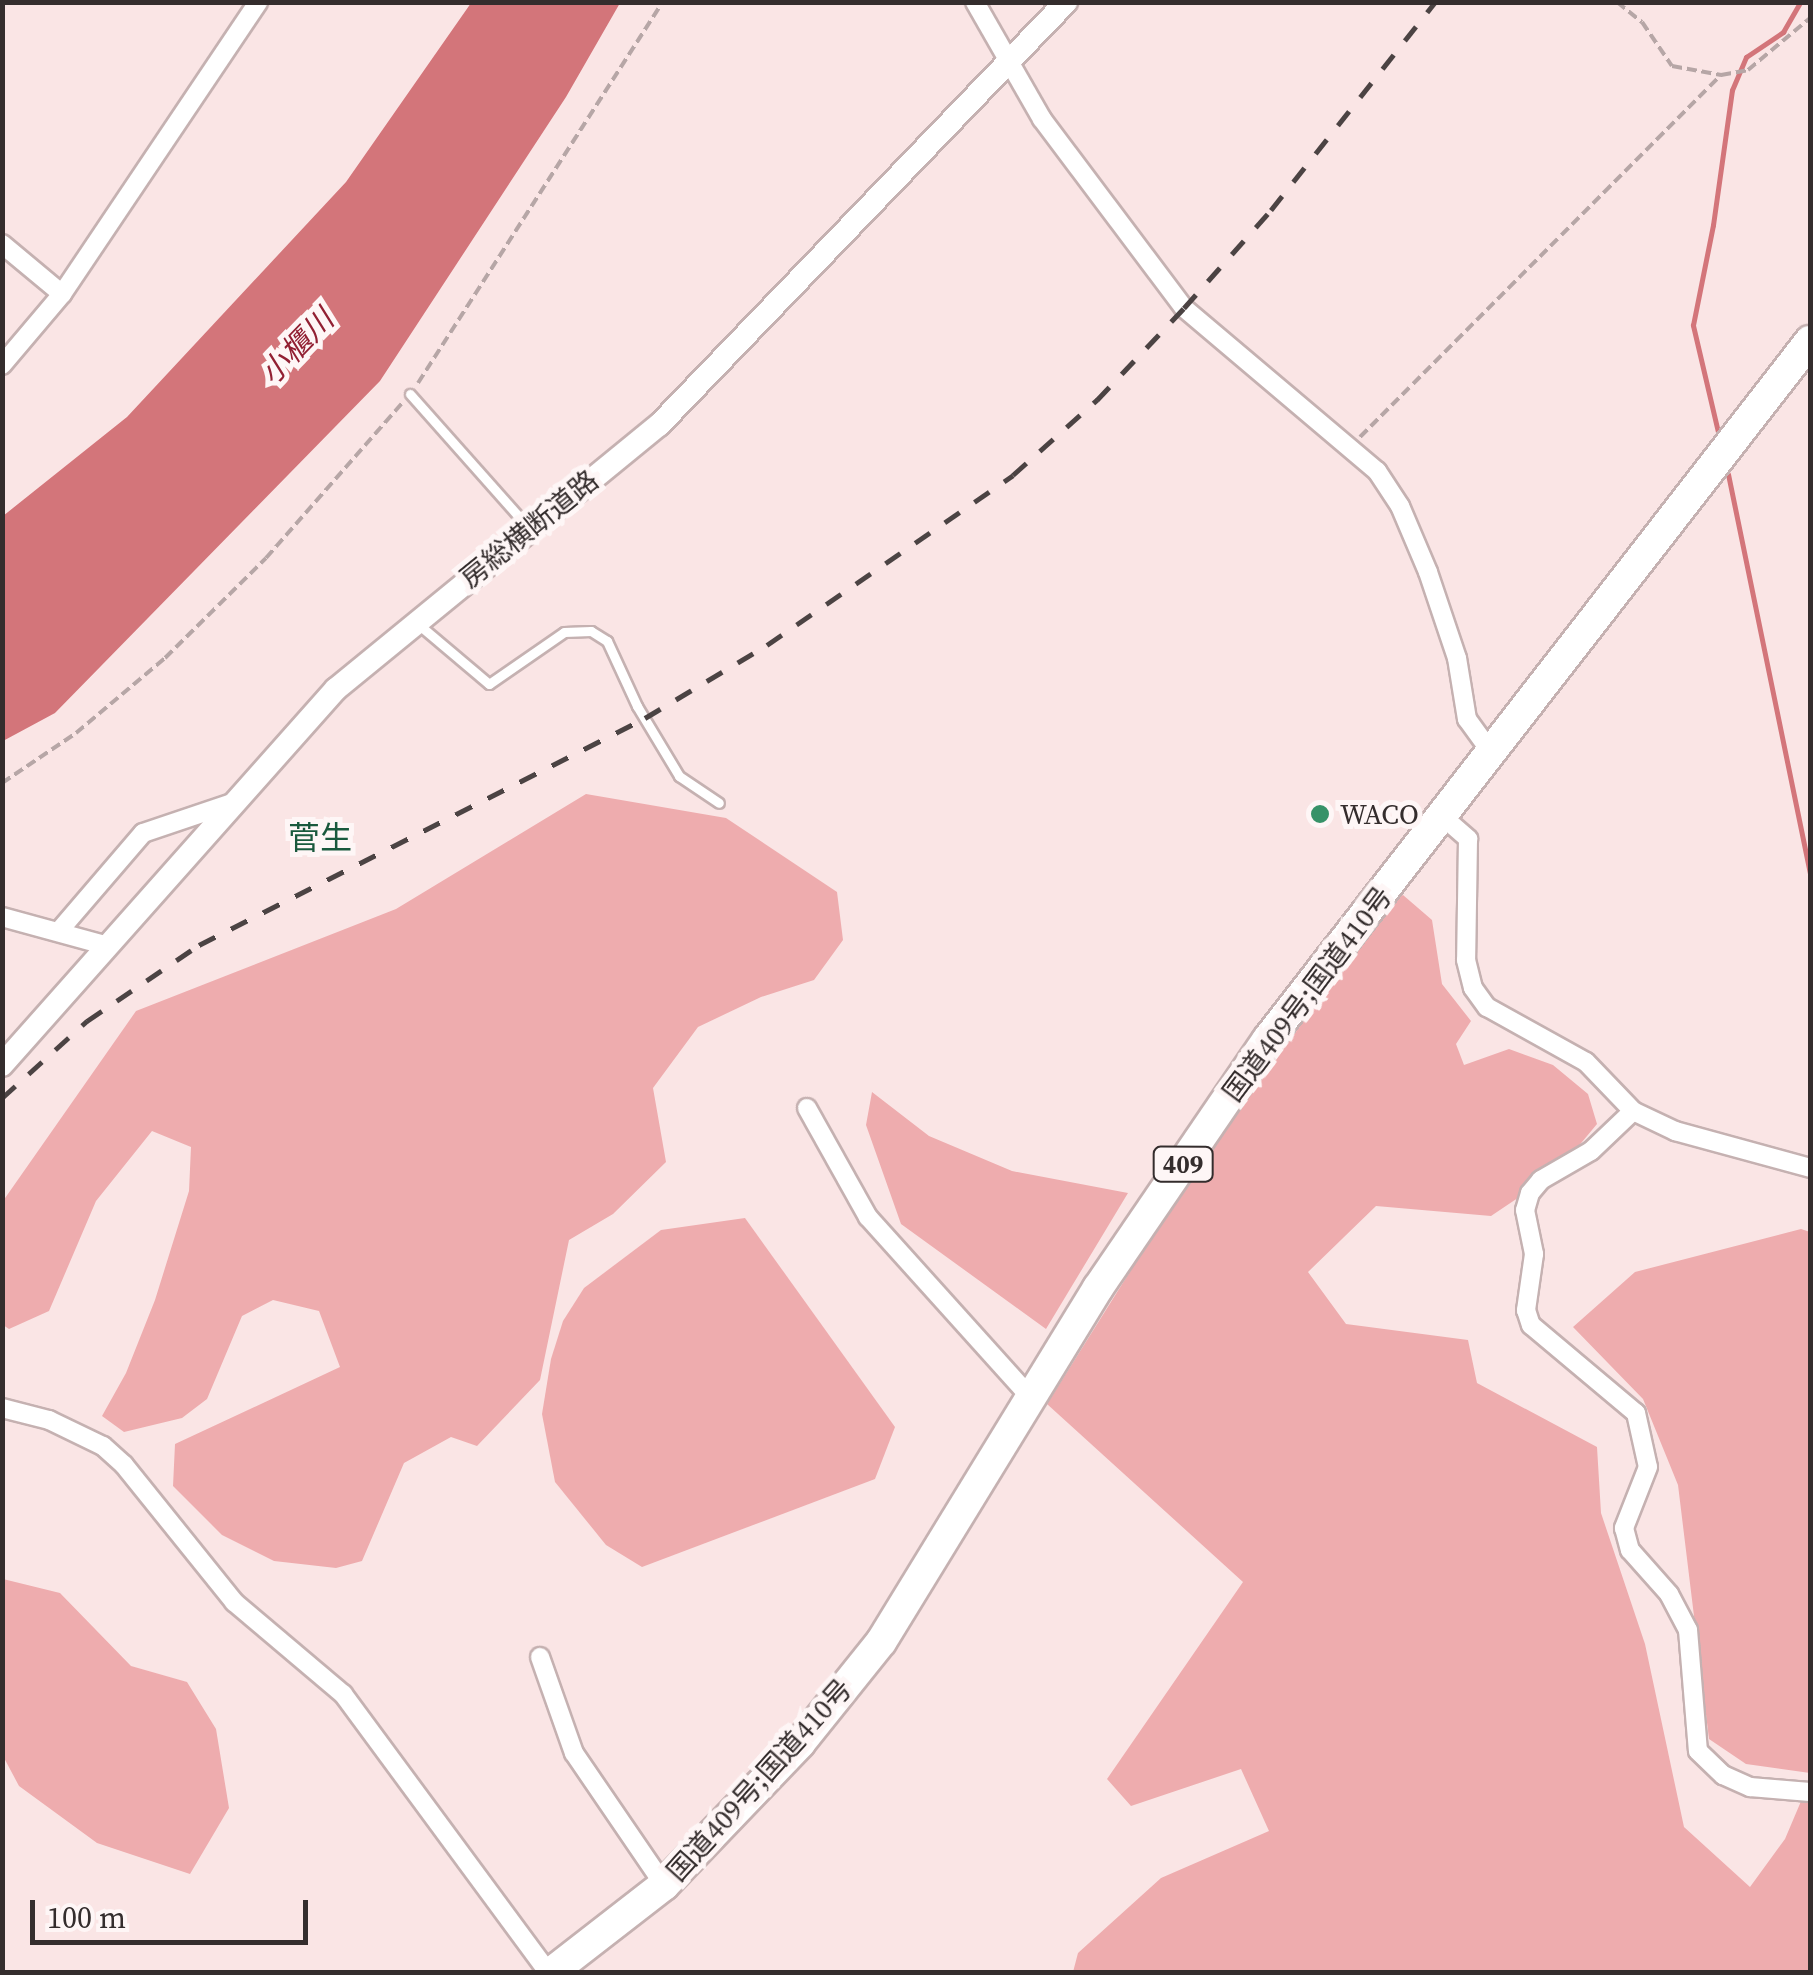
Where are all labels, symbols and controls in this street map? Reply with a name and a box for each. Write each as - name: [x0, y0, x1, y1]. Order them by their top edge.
- water label: 小櫃川: [253, 302, 341, 392]
- street label: 房総横断道路: [453, 463, 605, 595]
- place label: WACO: [1340, 797, 1419, 831]
- marker: WACO: [1309, 803, 1331, 825]
- district label: 菅生: [288, 819, 352, 857]
- street label: 国道409号;国道410号: [1215, 880, 1399, 1108]
- road number: 409: [1150, 1144, 1216, 1184]
- street label: 国道409号;国道410号: [659, 1672, 859, 1888]
- scale bar: [35, 1880, 312, 1942]
- text: 100 m: [47, 1897, 126, 1938]

